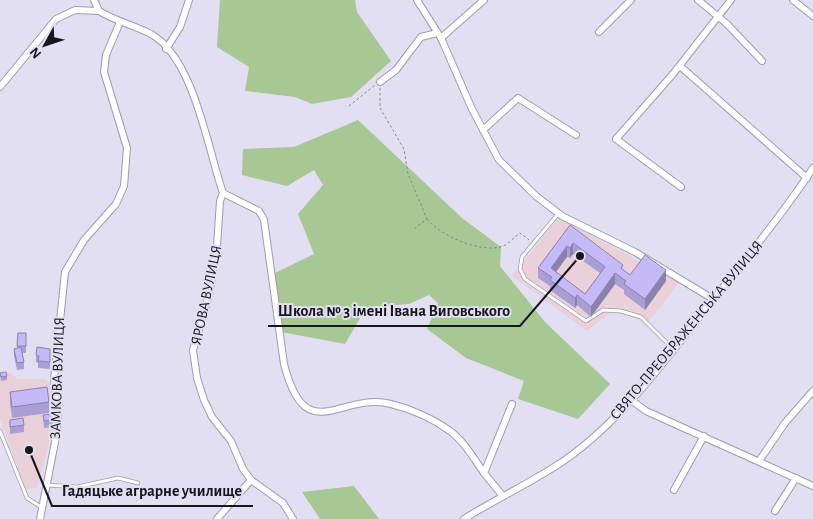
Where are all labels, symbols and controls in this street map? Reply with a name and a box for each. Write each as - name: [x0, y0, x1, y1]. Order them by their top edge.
- north arrow: [20, 20, 70, 70]
- text: N: [27, 44, 44, 61]
- street label: СВЯТО-ПРЕОБРАЖЕНСЬКА ВУЛИЦЯ: [607, 238, 766, 423]
- street label: ЯРОВА ВУЛИЦЯ: [189, 244, 224, 346]
- callout: Школа № 3 імені Івана Виговського: [268, 295, 520, 326]
- text: Школа № 3 імені Івана Виговського: [278, 303, 510, 319]
- street label: ЗАМКОВА ВУЛИЦЯ: [48, 317, 67, 439]
- callout: Гадяцьке аграрне училище: [52, 475, 253, 506]
- text: Гадяцьке аграрне училище: [62, 483, 242, 500]

